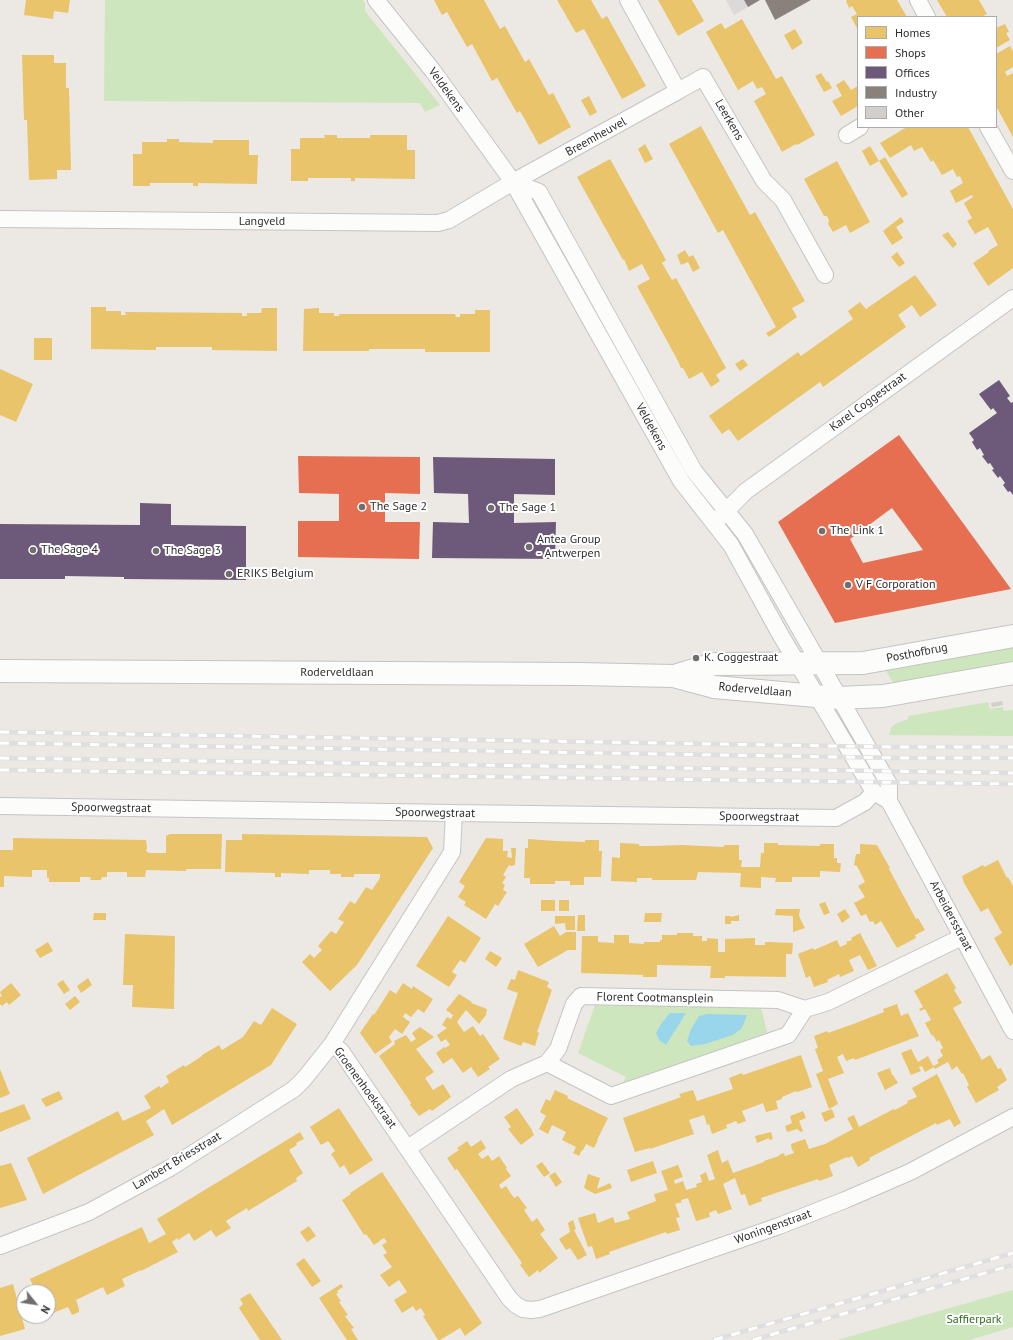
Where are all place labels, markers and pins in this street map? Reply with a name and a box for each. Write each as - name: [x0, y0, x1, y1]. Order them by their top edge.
- place label: The Sage 2: [370, 500, 427, 514]
- place label: The Sage 1: [499, 501, 556, 515]
- marker: The Sage 2: [357, 502, 367, 512]
- marker: The Sage 1: [486, 503, 496, 513]
- place label: The Link 1: [830, 524, 884, 538]
- marker: The Link 1: [817, 526, 827, 536]
- place label: Antea Group - Antwerpen: [537, 533, 601, 561]
- marker: Antea Group - Antwerpen: [524, 542, 534, 552]
- place label: The Sage 4: [41, 543, 98, 557]
- place label: The Sage 3: [164, 544, 221, 558]
- marker: The Sage 4: [28, 545, 38, 555]
- marker: The Sage 3: [151, 546, 161, 556]
- place label: ERIKS Belgium: [237, 567, 313, 581]
- marker: ERIKS Belgium: [224, 569, 234, 579]
- place label: V F Corporation: [856, 578, 936, 592]
- marker: V F Corporation: [843, 580, 853, 590]
- place label: K. Coggestraat: [704, 651, 778, 665]
- marker: K. Coggestraat: [691, 653, 701, 663]

